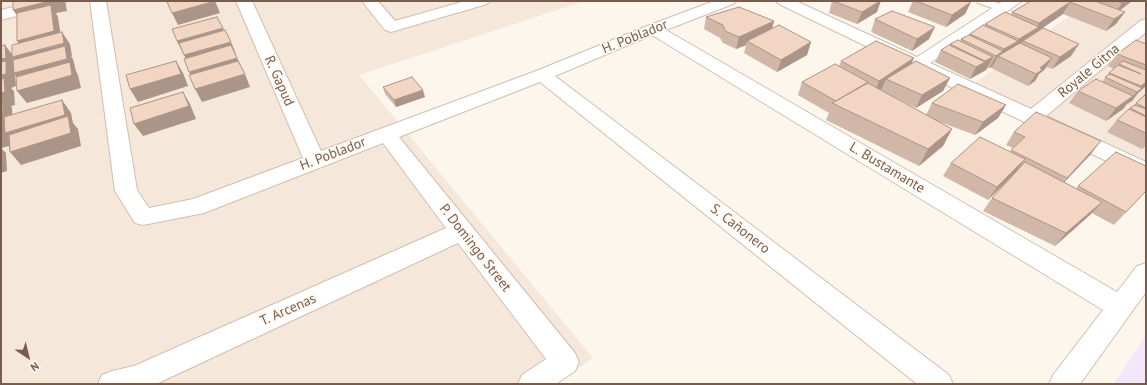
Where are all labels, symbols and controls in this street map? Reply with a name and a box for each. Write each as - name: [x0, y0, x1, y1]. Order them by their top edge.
- street label: H. Poblador: [600, 16, 670, 58]
- street label: Royale Gitna: [1055, 40, 1123, 102]
- street label: R. Gapud: [261, 53, 297, 109]
- street label: H. Poblador: [298, 134, 368, 174]
- street label: L. Bustamante: [846, 139, 928, 197]
- street label: P. Domingo Street: [436, 201, 514, 295]
- street label: S. Cañonero: [707, 201, 773, 257]
- street label: T. Arcenas: [257, 290, 319, 330]
- north arrow: [8, 337, 48, 377]
- text: N: [28, 359, 42, 375]

